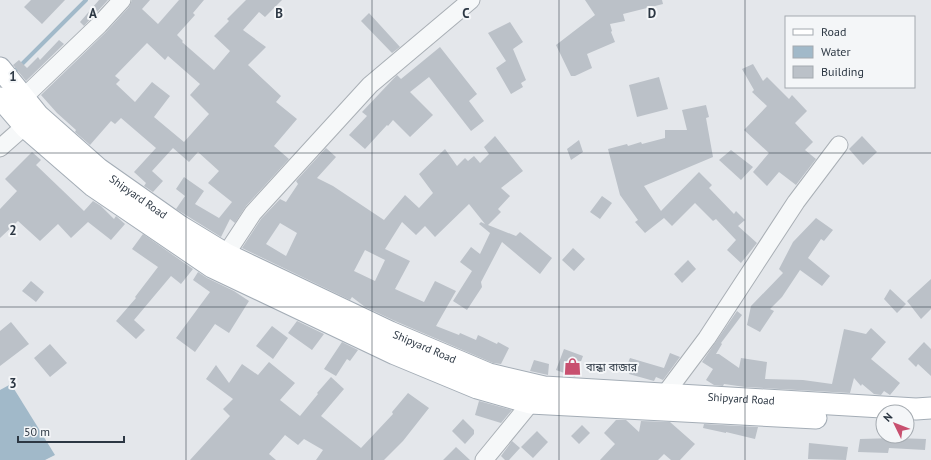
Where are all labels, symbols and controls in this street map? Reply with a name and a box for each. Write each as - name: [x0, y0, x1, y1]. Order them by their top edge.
- text: A: [89, 5, 97, 22]
- text: B: [275, 5, 283, 22]
- text: C: [462, 5, 470, 22]
- text: D: [648, 5, 656, 22]
- legend: [785, 16, 915, 88]
- text: Road: [821, 24, 846, 39]
- text: Water: [821, 44, 851, 59]
- text: Building: [821, 64, 864, 79]
- text: 1: [9, 68, 17, 85]
- street label: Shipyard Road: [107, 172, 170, 222]
- text: 2: [9, 222, 17, 239]
- street label: Shipyard Road: [391, 327, 458, 366]
- shop icon: বান্ধা বাজার: [563, 357, 583, 377]
- place label: বান্ধা বাজার: [585, 360, 638, 374]
- text: 3: [9, 375, 17, 392]
- street label: Shipyard Road: [707, 390, 775, 408]
- north arrow: [875, 404, 915, 444]
- text: N: [880, 410, 895, 425]
- scale bar: [18, 418, 124, 444]
- text: 50 m: [24, 424, 50, 439]

